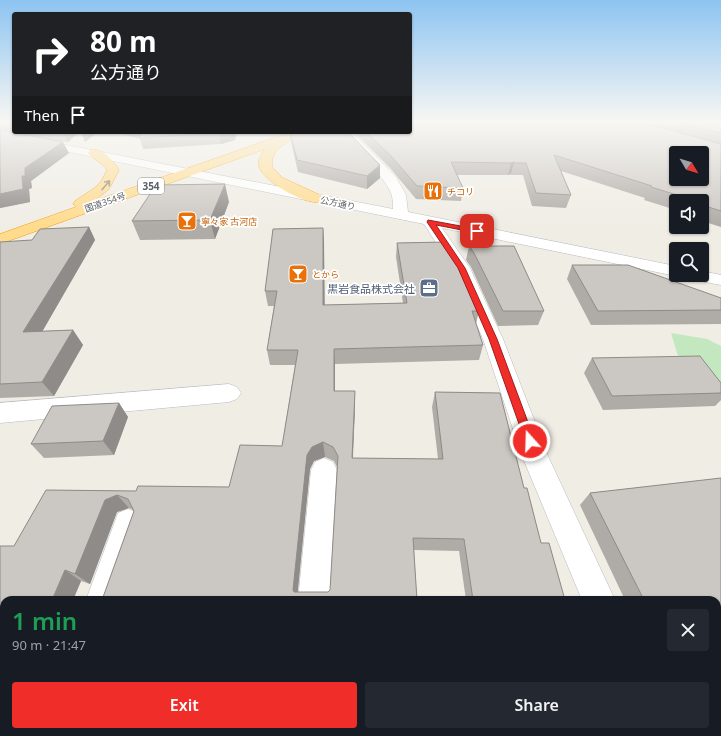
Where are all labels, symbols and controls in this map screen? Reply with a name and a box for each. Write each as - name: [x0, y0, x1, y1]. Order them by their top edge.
- text: 80 m: [90, 22, 157, 60]
- icon: right: [24, 28, 76, 80]
- text: 公方通り: [90, 60, 162, 84]
- icon: arrive: [67, 104, 89, 126]
- text: Then: [24, 105, 59, 125]
- north arrow: [669, 146, 709, 186]
- map controls: [669, 146, 709, 282]
- road number: 354: [138, 178, 164, 194]
- one-way arrow: [101, 180, 110, 190]
- restaurant icon: チコリ: [422, 180, 444, 202]
- place label: チコリ: [447, 185, 474, 198]
- street label: 国道354号: [83, 189, 127, 215]
- street label: 公方通り: [319, 193, 357, 213]
- button: sound: [669, 194, 709, 234]
- bar icon: 寧々家 古河店: [176, 210, 198, 232]
- pin: [460, 214, 494, 248]
- place label: 寧々家 古河店: [201, 215, 257, 228]
- icon: arrive: [466, 220, 488, 242]
- button: search: [669, 242, 709, 282]
- bar icon: とから: [287, 263, 309, 285]
- place label: とから: [312, 268, 339, 281]
- office icon: 黒岩食品株式会社: [418, 277, 440, 299]
- place label: 黒岩食品株式会社: [327, 281, 415, 296]
- position arrow: [509, 420, 551, 462]
- text: 1 min: [12, 604, 77, 637]
- button: close: [667, 609, 709, 651]
- text: 90 m · 21:47: [12, 636, 86, 654]
- button: Exit: [12, 682, 357, 728]
- button: Share: [365, 682, 709, 728]

